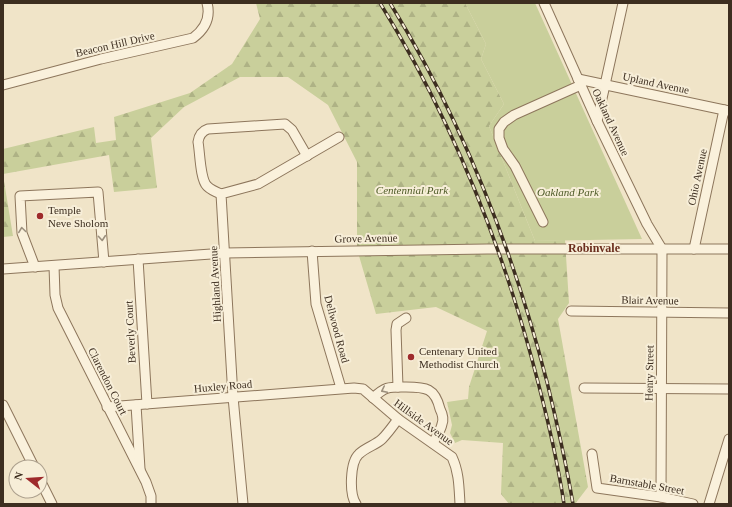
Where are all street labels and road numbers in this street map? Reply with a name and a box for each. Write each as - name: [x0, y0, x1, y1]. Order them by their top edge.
- street label: Beacon Hill Drive: [74, 29, 156, 59]
- street label: Upland Avenue: [622, 70, 691, 96]
- street label: Oakland Avenue: [590, 86, 632, 158]
- street label: Ohio Avenue: [685, 148, 709, 206]
- street label: Grove Avenue: [334, 231, 398, 245]
- street label: Highland Avenue: [207, 245, 223, 323]
- street label: Blair Avenue: [621, 293, 679, 307]
- street label: Dellwood Road: [322, 294, 352, 365]
- street label: Beverly Court: [122, 300, 138, 364]
- street label: Clarendon Court: [86, 345, 130, 417]
- street label: Henry Street: [643, 345, 655, 401]
- street label: Huxley Road: [193, 377, 253, 395]
- street label: Hillside Avenue: [392, 396, 456, 448]
- street label: Barnstable Street: [609, 472, 685, 496]

